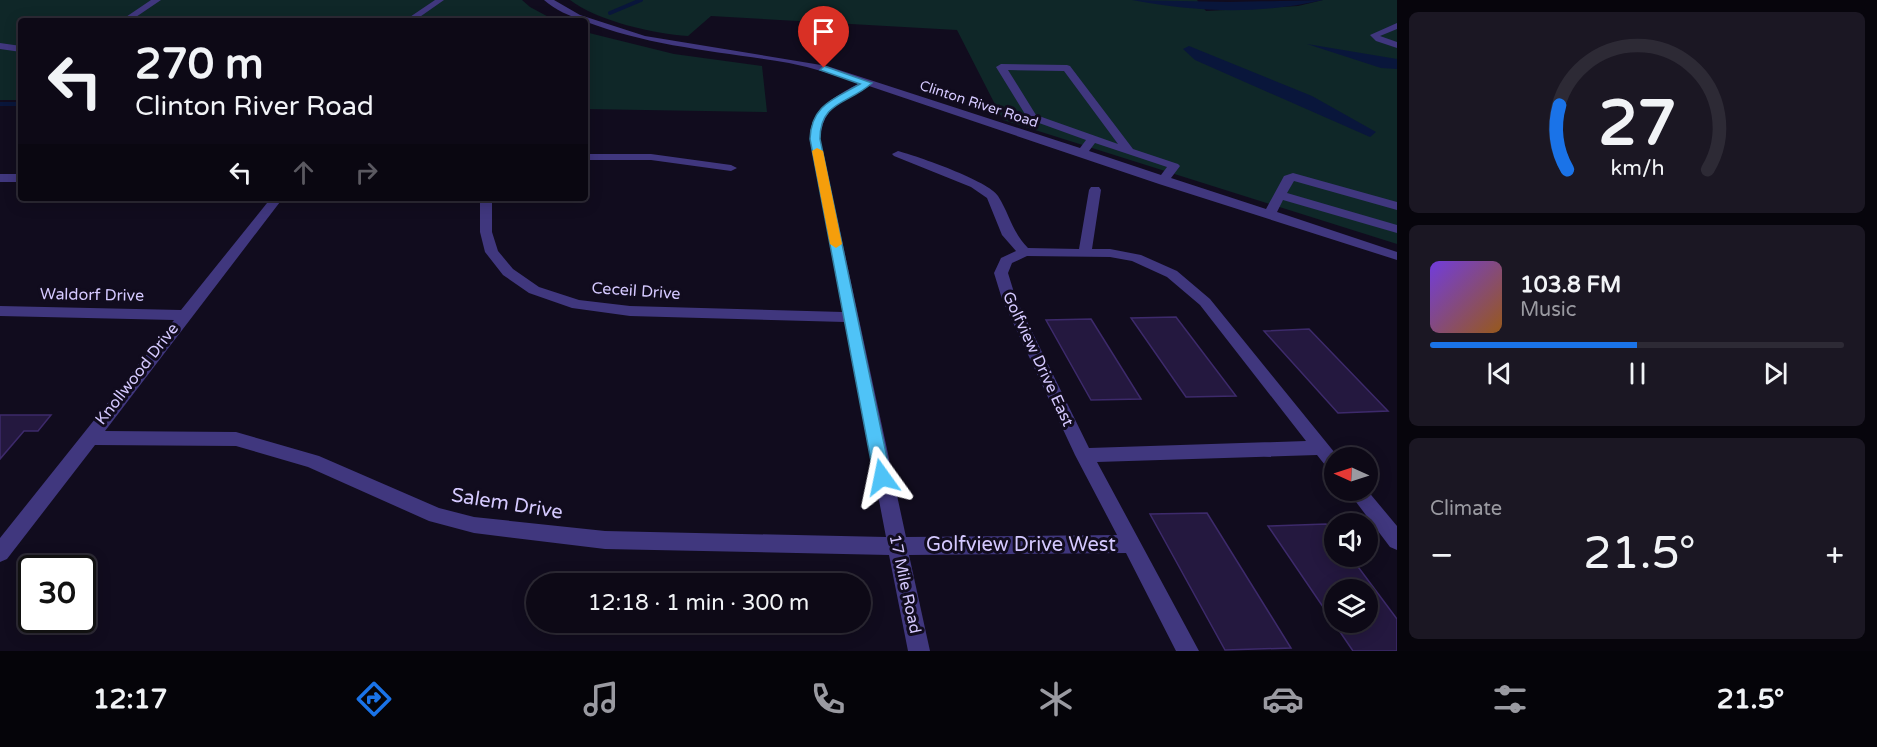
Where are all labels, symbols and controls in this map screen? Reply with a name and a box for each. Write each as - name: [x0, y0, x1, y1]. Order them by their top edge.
- pin: [798, 6, 849, 68]
- icon: arrive: [807, 15, 840, 48]
- text: 270 m: [135, 39, 264, 90]
- icon: left: [36, 42, 114, 120]
- street label: Clinton River Road: [917, 77, 1041, 131]
- text: 27: [1598, 87, 1676, 162]
- text: Clinton River Road: [135, 90, 374, 123]
- text: km/h: [1610, 155, 1664, 181]
- icon: left: [224, 156, 257, 189]
- icon: ahead: [287, 156, 320, 189]
- icon: right: [350, 156, 383, 189]
- text: 103.8 FM: [1520, 272, 1621, 298]
- street label: Ceceil Drive: [591, 278, 681, 304]
- street label: Waldorf Drive: [40, 284, 144, 306]
- street label: Golfview Drive East: [998, 288, 1078, 430]
- text: Music: [1520, 298, 1576, 322]
- street label: Knollwood Drive: [91, 319, 183, 429]
- icon: previous: [1483, 357, 1516, 390]
- icon: pause: [1621, 357, 1654, 390]
- icon: next: [1759, 357, 1792, 390]
- position arrow: [850, 445, 914, 509]
- north arrow: [1324, 447, 1378, 501]
- map controls: [1324, 447, 1378, 633]
- street label: Salem Drive: [449, 483, 565, 525]
- text: Climate: [1430, 497, 1502, 521]
- button: sound: [1324, 513, 1378, 567]
- text: 21.5°: [1583, 527, 1696, 581]
- street label: 17 Mile Road: [885, 533, 925, 635]
- street label: Golfview Drive West: [926, 533, 1116, 557]
- text: −: [1430, 536, 1454, 575]
- text: +: [1825, 536, 1844, 575]
- speed limit sign: 30: [18, 555, 96, 633]
- button: layers: [1324, 579, 1378, 633]
- text: 12:18 · 1 min · 300 m: [588, 590, 809, 616]
- icon: directions: [353, 678, 395, 720]
- icon: music: [580, 678, 622, 720]
- icon: phone: [807, 678, 849, 720]
- icon: climate: [1035, 678, 1077, 720]
- icon: car: [1262, 678, 1304, 720]
- icon: filters: [1489, 678, 1531, 720]
- text: 12:17: [93, 683, 168, 716]
- text: 21.5°: [1717, 683, 1784, 716]

